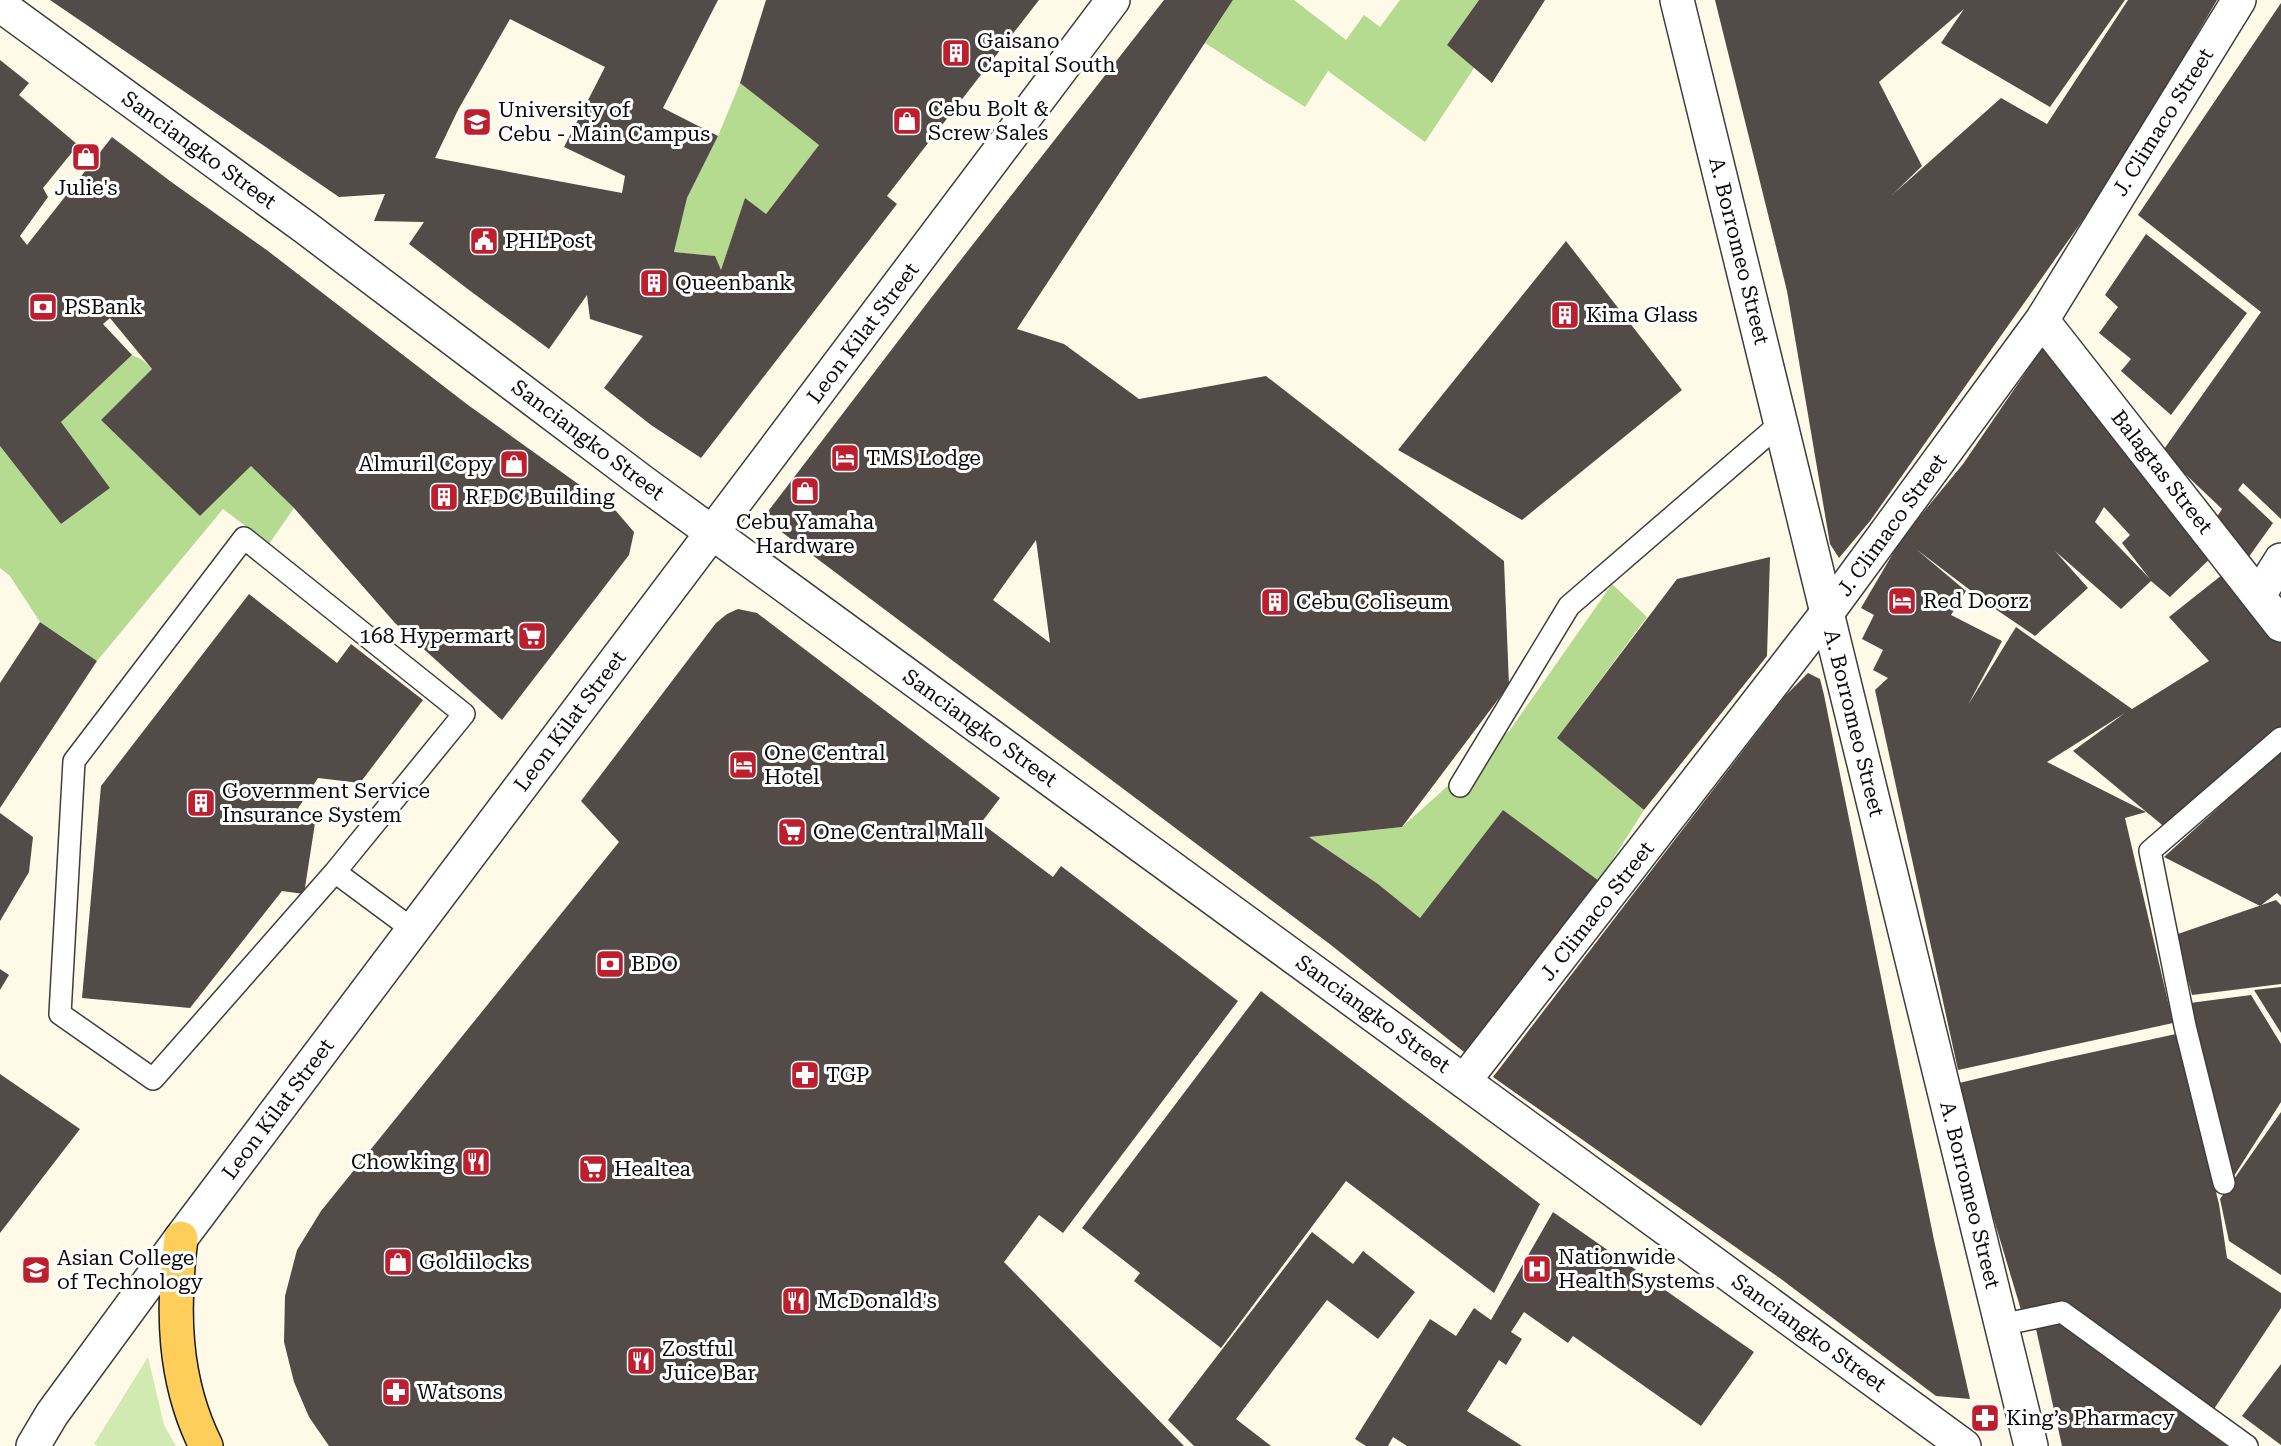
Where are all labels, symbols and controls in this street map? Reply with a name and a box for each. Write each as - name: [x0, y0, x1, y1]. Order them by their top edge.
- place label: Gaisano Capital South: [977, 29, 1116, 77]
- building icon: Gaisano Capital South: [940, 37, 972, 69]
- street label: J. Climaco Street: [2108, 44, 2218, 200]
- street label: Sanciangko Street: [117, 86, 281, 214]
- place label: Cebu Bolt & Screw Sales: [928, 97, 1049, 145]
- place label: University of Cebu - Main Campus: [498, 98, 710, 146]
- shop icon: Cebu Bolt & Screw Sales: [891, 105, 923, 137]
- school or university icon: University of Cebu - Main Campus: [461, 106, 493, 138]
- shop icon: Julie's: [70, 141, 102, 173]
- street label: A. Borromeo Street: [1704, 155, 1774, 347]
- place label: Julie's: [54, 176, 118, 200]
- public building icon: PHLPost: [468, 225, 500, 257]
- place label: PHLPost: [505, 229, 593, 253]
- street label: Leon Kilat Street: [802, 258, 924, 408]
- building icon: Queenbank: [638, 267, 670, 299]
- place label: Queenbank: [675, 271, 792, 295]
- bank icon: PSBank: [27, 291, 59, 323]
- place label: PSBank: [64, 295, 143, 319]
- building icon: Kima Glass: [1549, 299, 1581, 331]
- place label: Kima Glass: [1586, 303, 1698, 327]
- street label: Sanciangko Street: [507, 375, 669, 505]
- street label: Balagtas Street: [2106, 405, 2218, 539]
- hotel icon: TMS Lodge: [829, 442, 861, 474]
- place label: TMS Lodge: [866, 446, 981, 470]
- shop icon: Almuril Copy: [498, 448, 530, 480]
- street label: J. Climaco Street: [1832, 449, 1952, 601]
- place label: Almuril Copy: [359, 452, 494, 476]
- shop icon: Cebu Yamaha Hardware: [789, 475, 821, 507]
- building icon: RFDC Building: [428, 481, 460, 513]
- place label: RFDC Building: [465, 485, 615, 509]
- place label: Cebu Yamaha Hardware: [736, 510, 875, 558]
- hotel icon: Red Doorz: [1886, 585, 1918, 617]
- building icon: Cebu Coliseum: [1259, 586, 1291, 618]
- place label: Red Doorz: [1923, 589, 2028, 613]
- place label: Cebu Coliseum: [1296, 590, 1449, 614]
- supermarket icon: 168 Hypermart: [516, 620, 548, 652]
- place label: 168 Hypermart: [359, 624, 511, 648]
- street label: A. Borromeo Street: [1819, 627, 1889, 819]
- street label: Leon Kilat Street: [509, 646, 631, 796]
- street label: Sanciangko Street: [898, 664, 1062, 792]
- place label: One Central Hotel: [764, 741, 886, 789]
- hotel icon: One Central Hotel: [727, 749, 759, 781]
- place label: Government Service Insurance System: [222, 779, 430, 827]
- building icon: Government Service Insurance System: [185, 787, 217, 819]
- supermarket icon: One Central Mall: [776, 816, 808, 848]
- place label: One Central Mall: [813, 820, 984, 844]
- street label: J. Climaco Street: [1535, 837, 1659, 985]
- bank icon: BDO: [594, 948, 626, 980]
- street label: Sanciangko Street: [1291, 950, 1455, 1078]
- place label: BDO: [631, 952, 678, 976]
- street label: Leon Kilat Street: [217, 1034, 339, 1184]
- pharmacy icon: TGP: [789, 1059, 821, 1091]
- place label: TGP: [826, 1063, 869, 1087]
- street label: A. Borromeo Street: [1935, 1099, 2005, 1291]
- restaurant icon: Chowking: [460, 1146, 492, 1178]
- place label: Chowking: [351, 1150, 455, 1174]
- supermarket icon: Healtea: [577, 1153, 609, 1185]
- place label: Healtea: [614, 1157, 692, 1181]
- place label: Nationwide Health Systems: [1558, 1245, 1715, 1293]
- place label: Asian College of Technology: [57, 1246, 204, 1294]
- shop icon: Goldilocks: [382, 1246, 414, 1278]
- place label: Goldilocks: [419, 1250, 530, 1274]
- hospital icon: Nationwide Health Systems: [1521, 1253, 1553, 1285]
- school or university icon: Asian College of Technology: [20, 1254, 52, 1286]
- street label: Sanciangko Street: [1727, 1269, 1891, 1397]
- restaurant icon: McDonald's: [780, 1285, 812, 1317]
- place label: McDonald's: [817, 1289, 937, 1313]
- place label: Zostful Juice Bar: [662, 1337, 756, 1385]
- restaurant icon: Zostful Juice Bar: [625, 1345, 657, 1377]
- pharmacy icon: Watsons: [380, 1376, 412, 1408]
- place label: Watsons: [417, 1380, 503, 1404]
- pharmacy icon: King’s Pharmacy: [1969, 1402, 2001, 1434]
- place label: King’s Pharmacy: [2006, 1406, 2175, 1430]

